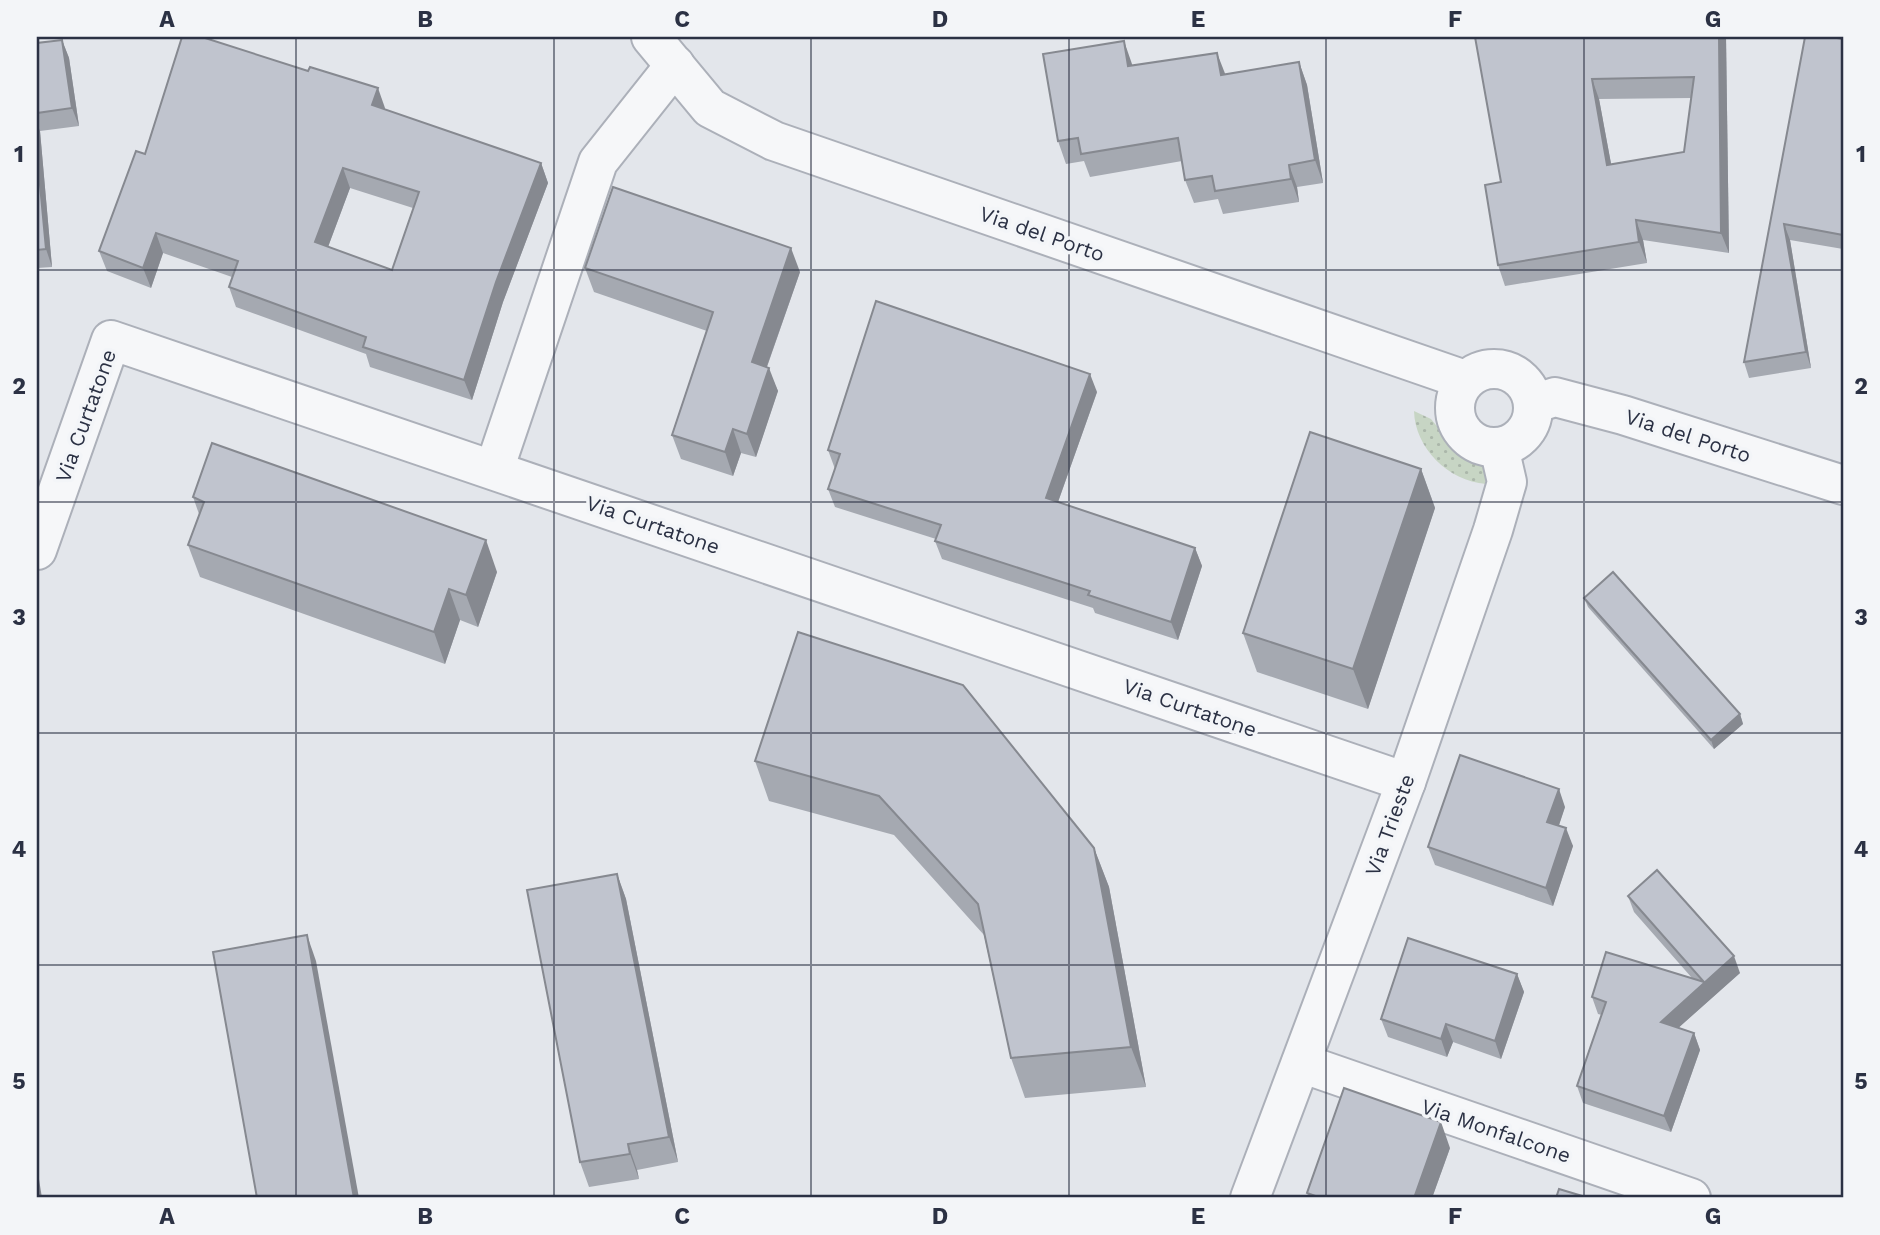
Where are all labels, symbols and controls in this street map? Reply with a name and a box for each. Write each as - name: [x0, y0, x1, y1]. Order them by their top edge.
- text: A: [159, 6, 175, 33]
- text: B: [417, 6, 433, 33]
- text: C: [674, 6, 690, 33]
- text: D: [932, 6, 948, 33]
- text: E: [1191, 6, 1205, 33]
- text: F: [1448, 6, 1462, 33]
- text: G: [1705, 6, 1721, 33]
- text: 1: [14, 141, 24, 168]
- text: 1: [1856, 141, 1866, 168]
- street label: Via del Porto: [976, 200, 1108, 267]
- street label: Via Curtatone: [50, 346, 121, 486]
- text: 2: [12, 373, 26, 400]
- text: 2: [1854, 373, 1868, 400]
- street label: Via del Porto: [1622, 403, 1754, 468]
- street label: Via Curtatone: [583, 490, 723, 559]
- text: 3: [12, 604, 26, 631]
- text: 3: [1854, 604, 1868, 631]
- street label: Via Curtatone: [1120, 673, 1260, 742]
- street label: Via Trieste: [1360, 770, 1420, 879]
- text: 4: [12, 836, 27, 863]
- text: 4: [1854, 836, 1869, 863]
- text: 5: [12, 1068, 26, 1095]
- text: 5: [1854, 1068, 1868, 1095]
- street label: Via Monfalcone: [1418, 1093, 1574, 1168]
- text: A: [159, 1203, 175, 1230]
- text: B: [417, 1203, 433, 1230]
- text: C: [674, 1203, 690, 1230]
- text: D: [932, 1203, 948, 1230]
- text: E: [1191, 1203, 1205, 1230]
- text: F: [1448, 1203, 1462, 1230]
- text: G: [1705, 1203, 1721, 1230]

